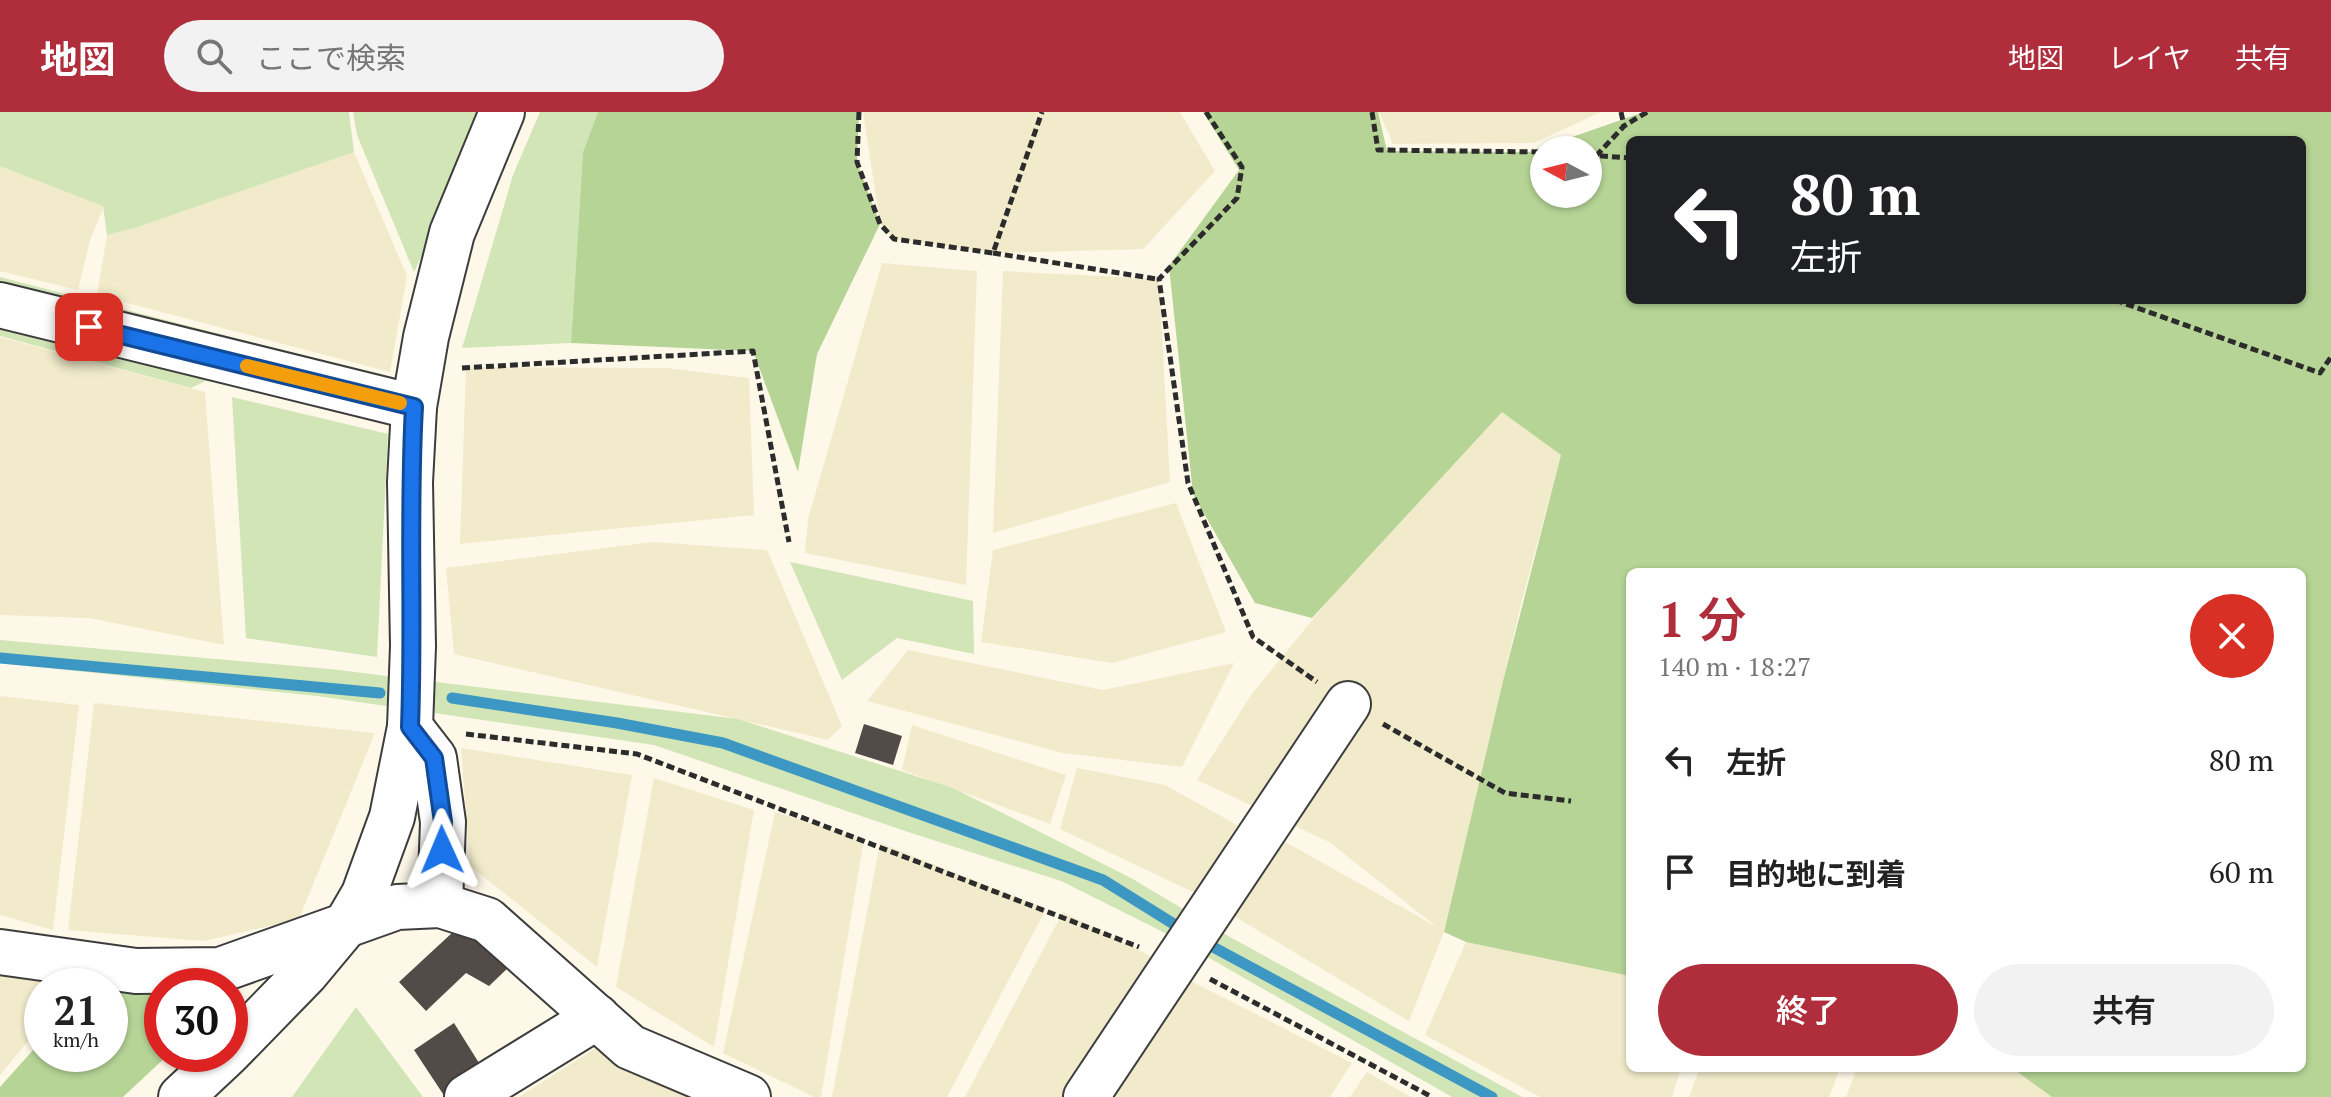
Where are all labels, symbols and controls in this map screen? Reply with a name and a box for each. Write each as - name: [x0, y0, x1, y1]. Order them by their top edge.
- search box: [164, 20, 724, 92]
- text: 地図: [40, 34, 116, 84]
- icon: search: [192, 34, 236, 78]
- text: ここで検索: [256, 38, 406, 78]
- text: 地図: [2008, 39, 2064, 76]
- text: レイヤ: [2108, 39, 2191, 76]
- text: 共有: [2235, 39, 2291, 76]
- north arrow: [1530, 136, 1602, 208]
- map controls: [1530, 136, 1602, 208]
- text: 80 m: [1790, 157, 1920, 231]
- icon: left: [1658, 168, 1762, 272]
- text: 左折: [1790, 233, 1862, 280]
- pin: [55, 293, 123, 361]
- icon: arrive: [67, 305, 111, 349]
- text: 1 分: [1658, 587, 1746, 651]
- button: close: [2190, 594, 2274, 678]
- text: 140 m · 18:27: [1658, 649, 1811, 683]
- icon: left: [1658, 738, 1702, 782]
- text: 80 m: [2209, 740, 2274, 780]
- text: 左折: [1726, 742, 1786, 782]
- position arrow: [400, 808, 484, 892]
- icon: arrive: [1658, 850, 1702, 894]
- text: 60 m: [2209, 852, 2274, 892]
- text: 目的地に到着: [1726, 854, 1906, 894]
- button: 終了: [1658, 964, 1958, 1056]
- button: 共有: [1974, 964, 2274, 1056]
- speed limit sign: 30: [144, 968, 248, 1072]
- text: 21: [53, 983, 99, 1036]
- text: km/h: [53, 1026, 99, 1053]

